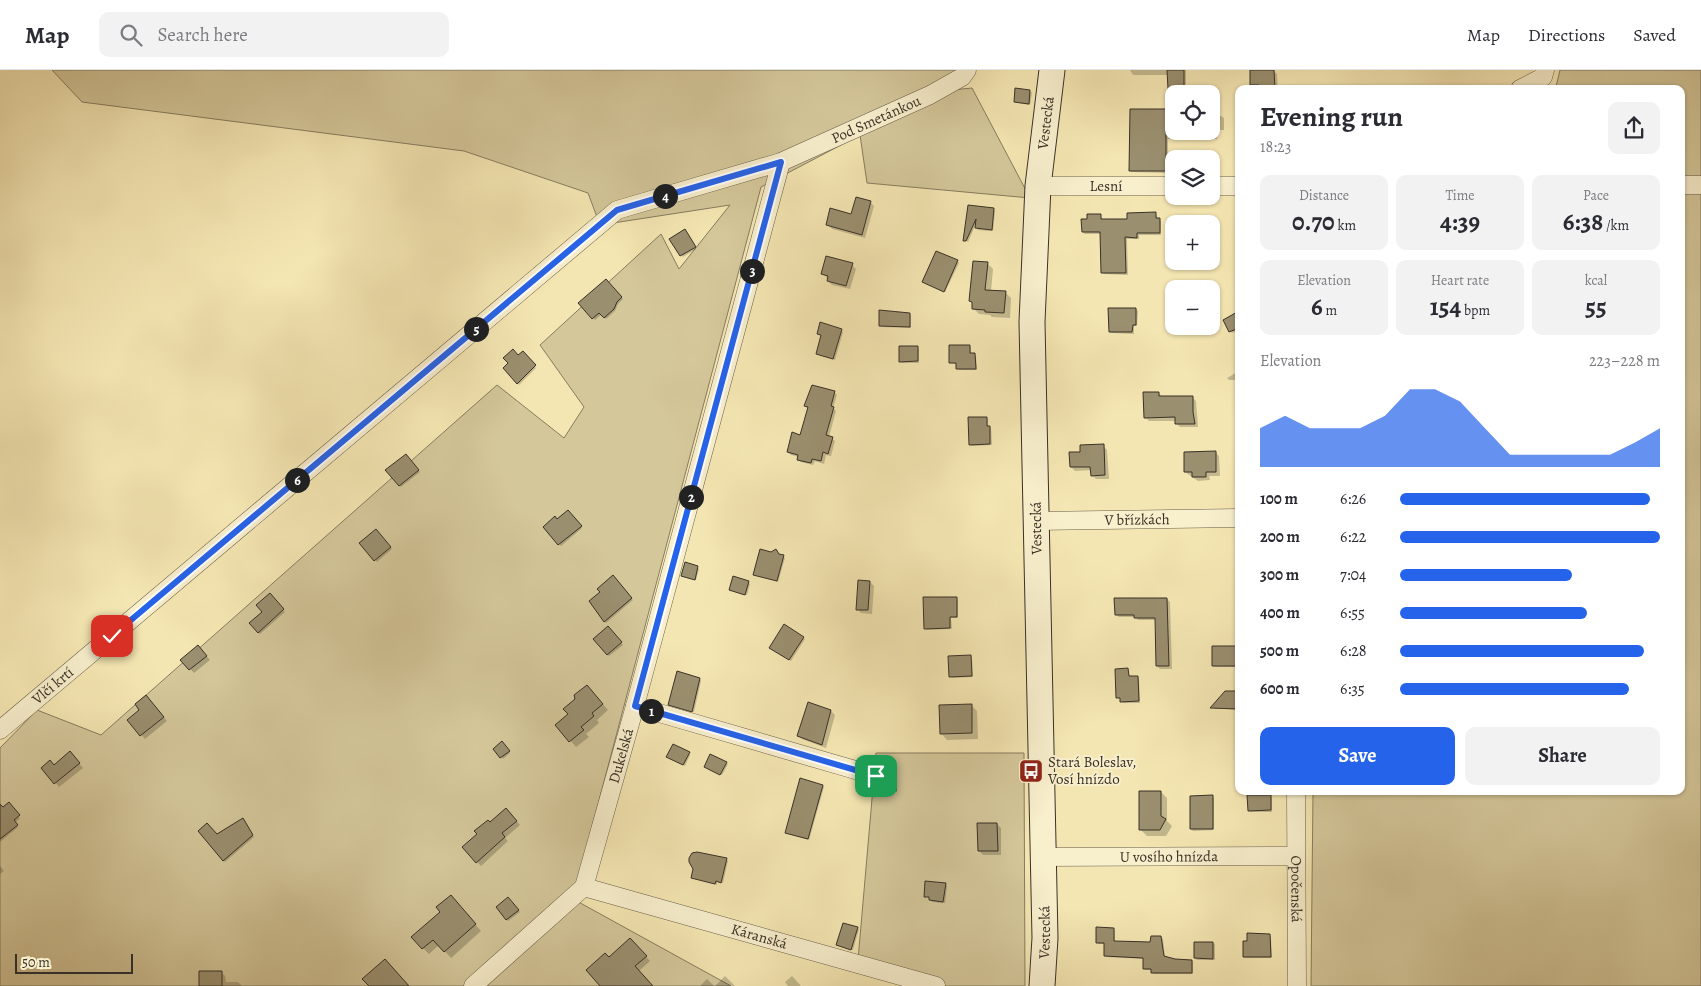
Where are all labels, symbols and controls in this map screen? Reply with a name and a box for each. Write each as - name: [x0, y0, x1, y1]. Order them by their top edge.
- search box: [99, 12, 449, 57]
- text: Map: [25, 19, 69, 51]
- icon: search: [117, 21, 145, 49]
- text: Search here: [157, 22, 248, 48]
- text: Map: [1467, 23, 1500, 47]
- text: Directions: [1528, 23, 1605, 47]
- text: Saved: [1633, 23, 1676, 47]
- map controls: [1165, 85, 1220, 335]
- button: locate: [1165, 85, 1220, 140]
- street label: Pod Smetánkou: [828, 90, 925, 148]
- street label: Vestecká: [1032, 95, 1059, 151]
- text: Evening run: [1260, 98, 1403, 136]
- button: share: [1608, 102, 1660, 154]
- text: 18:23: [1260, 136, 1291, 158]
- button: layers: [1165, 150, 1220, 205]
- street label: Lesní: [1090, 176, 1122, 196]
- pin: 4: [652, 184, 678, 208]
- text: Distance: [1299, 186, 1349, 205]
- text: Time: [1445, 186, 1475, 205]
- text: Pace: [1583, 186, 1609, 205]
- text: 4: [662, 187, 669, 206]
- text: 0.70: [1292, 205, 1335, 239]
- text: 4:39: [1440, 205, 1480, 239]
- text: 6:38: [1563, 205, 1603, 239]
- button: +: [1165, 215, 1220, 270]
- text: km: [1335, 216, 1356, 235]
- text: /km: [1603, 216, 1629, 235]
- pin: 3: [740, 258, 764, 284]
- text: 3: [749, 262, 756, 281]
- text: Elevation: [1297, 271, 1351, 290]
- text: Heart rate: [1431, 271, 1489, 290]
- text: kcal: [1585, 271, 1607, 290]
- button: −: [1165, 280, 1220, 335]
- text: 6: [1311, 290, 1323, 324]
- text: 154: [1430, 290, 1461, 324]
- text: 55: [1585, 290, 1607, 324]
- text: m: [1323, 301, 1337, 320]
- text: bpm: [1461, 301, 1490, 320]
- pin: 5: [464, 316, 488, 342]
- text: 5: [474, 320, 479, 339]
- text: Elevation: [1260, 350, 1321, 372]
- text: 223–228 m: [1589, 350, 1660, 372]
- pin: 6: [284, 468, 310, 492]
- text: 6: [294, 471, 301, 490]
- pin: 2: [678, 484, 704, 510]
- text: 2: [688, 488, 695, 507]
- text: 100 m: [1260, 488, 1298, 510]
- text: 6:26: [1340, 488, 1366, 510]
- street label: Vestecká: [1026, 501, 1046, 556]
- street label: V břízkách: [1103, 509, 1170, 530]
- text: 200 m: [1260, 526, 1300, 548]
- text: 6:22: [1340, 526, 1366, 548]
- text: 300 m: [1260, 564, 1299, 586]
- text: 7:04: [1340, 564, 1366, 586]
- text: 400 m: [1260, 602, 1300, 624]
- text: 6:55: [1340, 602, 1365, 624]
- pin: [91, 615, 133, 657]
- icon: check: [98, 622, 126, 650]
- text: 500 m: [1260, 640, 1299, 662]
- text: 6:28: [1340, 640, 1367, 662]
- street label: Vlčí krtí: [27, 662, 78, 710]
- text: 600 m: [1260, 678, 1300, 700]
- text: 6:35: [1340, 678, 1365, 700]
- pin: 1: [638, 698, 664, 724]
- text: 1: [649, 702, 654, 721]
- street label: Dukelská: [604, 726, 638, 786]
- button: Save: [1260, 727, 1455, 785]
- button: Share: [1465, 727, 1660, 785]
- place label: Stará Boleslav, Vosí hnízdo: [1047, 752, 1137, 789]
- pin: [855, 755, 897, 797]
- bus stop icon: Stará Boleslav, Vosí hnízdo: [1018, 758, 1044, 784]
- icon: arrive: [862, 762, 890, 790]
- street label: U vosího hnízda: [1120, 846, 1218, 867]
- street label: Opočenská: [1286, 855, 1307, 923]
- street label: Vestecká: [1034, 905, 1055, 960]
- street label: Káranská: [729, 919, 789, 954]
- scale bar: [15, 951, 132, 974]
- text: 50 m: [22, 953, 50, 972]

